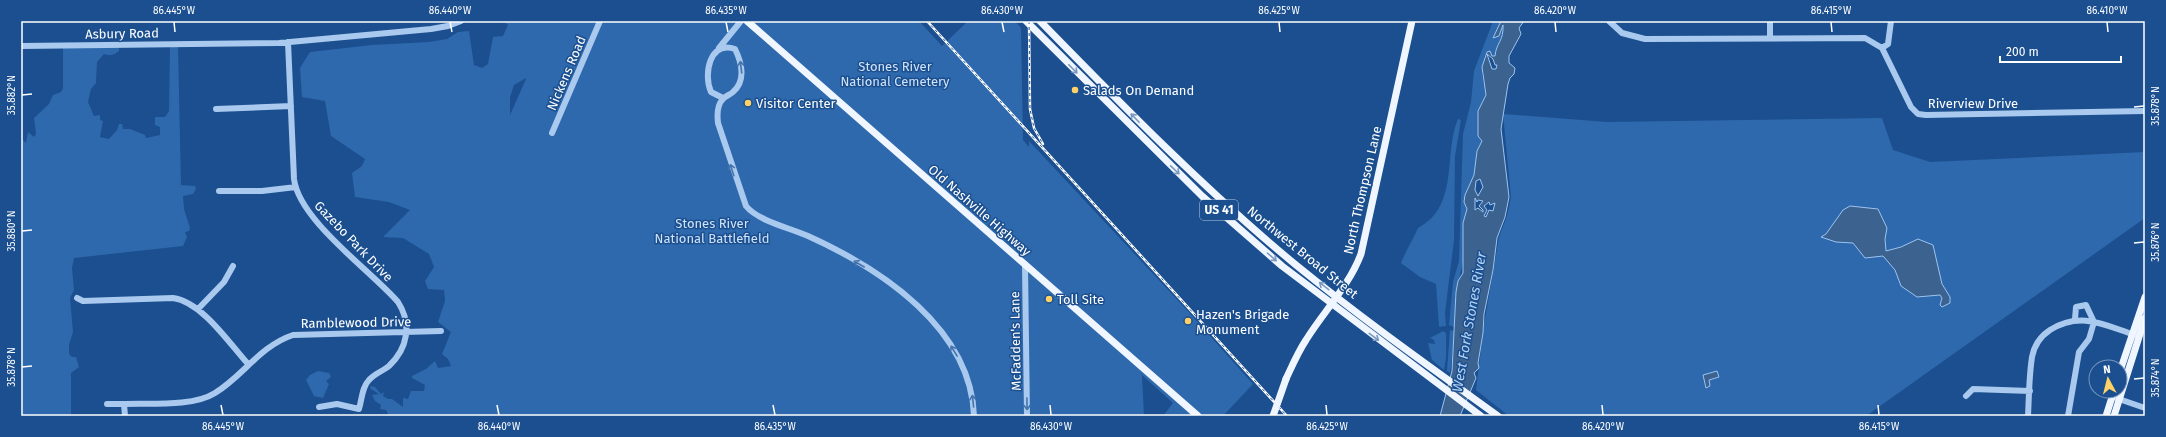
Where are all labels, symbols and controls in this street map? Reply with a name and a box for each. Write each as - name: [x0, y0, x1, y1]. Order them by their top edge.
- text: 86.445°W: [153, 5, 196, 17]
- text: 86.440°W: [429, 5, 472, 17]
- text: 86.435°W: [705, 5, 747, 17]
- text: 86.430°W: [981, 5, 1024, 17]
- text: 86.425°W: [1258, 5, 1300, 17]
- text: 86.420°W: [1534, 5, 1577, 17]
- text: 86.415°W: [1811, 5, 1852, 17]
- text: 86.410°W: [2086, 5, 2128, 17]
- street label: Asbury Road: [85, 25, 159, 42]
- street label: Nickens Road: [544, 34, 589, 113]
- scale bar: [2000, 38, 2121, 64]
- text: 200 m: [2006, 45, 2039, 59]
- park label: Stones River National Cemetery: [840, 59, 950, 89]
- one-way arrow: [737, 61, 745, 74]
- one-way arrow: [1068, 64, 1078, 73]
- text: 35.882°N: [6, 75, 18, 115]
- place label: Salads On Demand: [1083, 83, 1194, 98]
- marker: Salads On Demand: [1070, 85, 1080, 95]
- text: 35.878°N: [2150, 86, 2162, 126]
- place label: Visitor Center: [756, 96, 836, 111]
- street label: Riverview Drive: [1928, 96, 2018, 111]
- marker: Visitor Center: [743, 98, 753, 108]
- one-way arrow: [1130, 113, 1140, 123]
- street label: North Thompson Lane: [1340, 125, 1385, 256]
- street label: Old Nashville Highway: [925, 162, 1034, 259]
- one-way arrow: [728, 164, 736, 176]
- one-way arrow: [1170, 165, 1180, 175]
- street label: Gazebo Park Drive: [311, 198, 396, 285]
- road number: US 41: [1200, 200, 1238, 220]
- street label: Northwest Broad Street: [1244, 203, 1361, 302]
- text: 35.880°N: [6, 210, 18, 252]
- park label: Stones River National Battlefield: [655, 216, 769, 246]
- text: 35.876°N: [2150, 222, 2162, 262]
- water label: West Fork Stones River: [1449, 250, 1490, 393]
- one-way arrow: [1267, 252, 1277, 262]
- one-way arrow: [854, 259, 866, 267]
- one-way arrow: [1319, 282, 1330, 291]
- street label: McFadden's Lane: [1007, 291, 1024, 391]
- place label: Toll Site: [1057, 292, 1104, 307]
- marker: Toll Site: [1044, 294, 1054, 304]
- place label: Hazen's Brigade Monument: [1196, 307, 1289, 337]
- street label: Ramblewood Drive: [301, 314, 411, 331]
- marker: Hazen's Brigade Monument: [1183, 316, 1193, 326]
- one-way arrow: [1369, 333, 1380, 341]
- one-way arrow: [950, 346, 958, 357]
- text: 35.878°N: [6, 347, 18, 387]
- text: 35.874°N: [2150, 358, 2162, 398]
- north arrow: [2088, 359, 2128, 399]
- text: N: [2102, 363, 2111, 376]
- one-way arrow: [969, 395, 977, 408]
- one-way arrow: [1023, 397, 1031, 410]
- text: 86.445°W: [202, 421, 245, 433]
- text: 86.440°W: [478, 421, 521, 433]
- text: 86.435°W: [754, 421, 796, 433]
- text: 86.430°W: [1030, 421, 1073, 433]
- text: 86.425°W: [1306, 421, 1348, 433]
- text: 86.420°W: [1582, 421, 1625, 433]
- text: 86.415°W: [1859, 421, 1900, 433]

